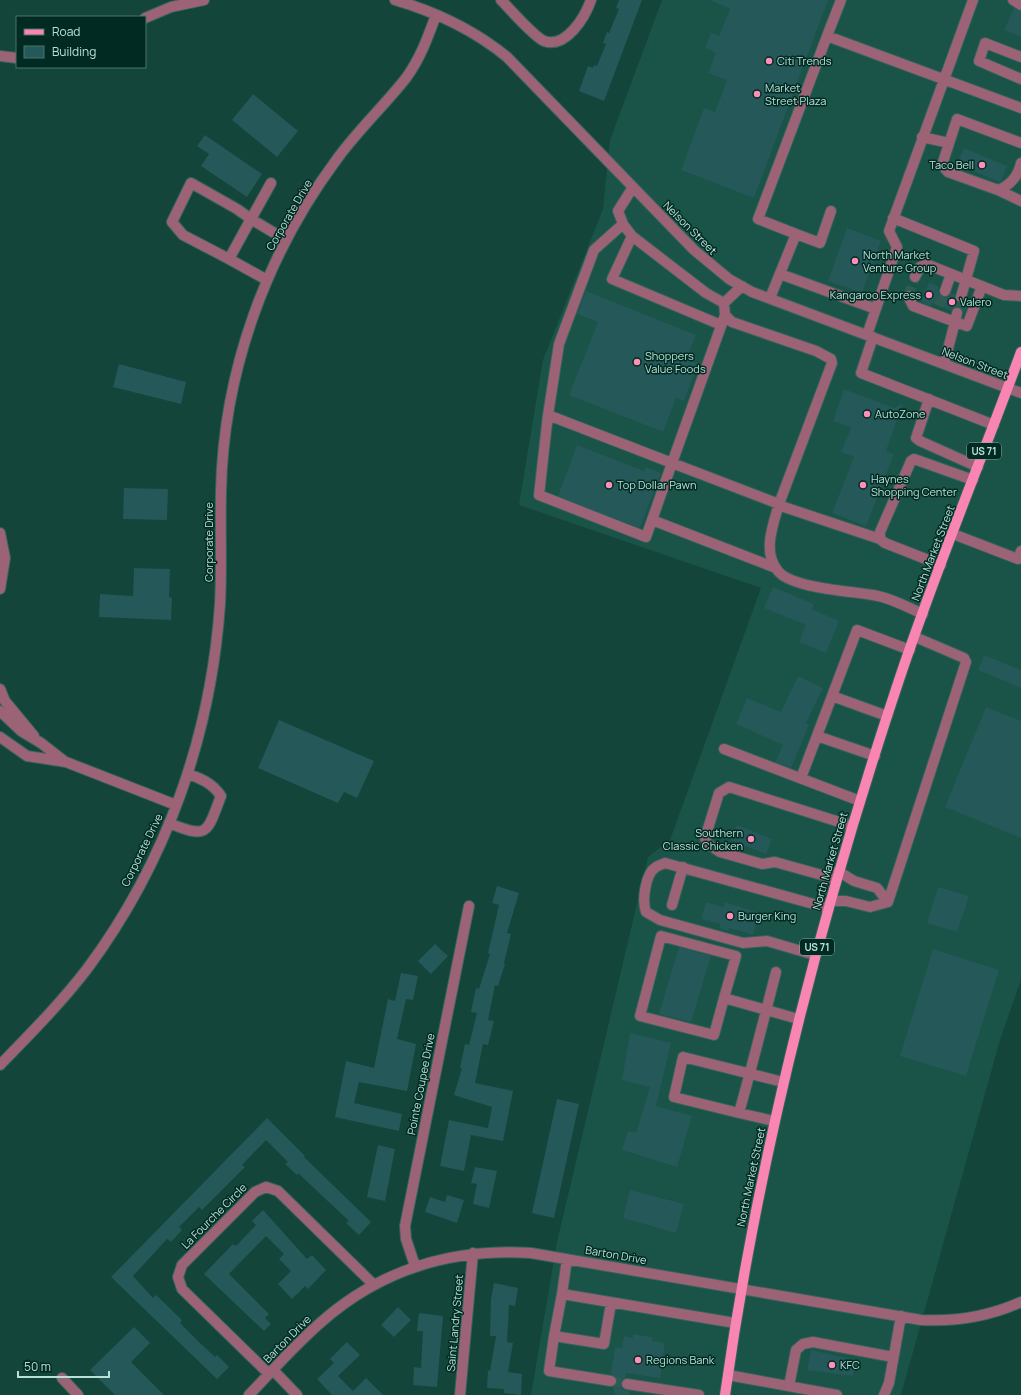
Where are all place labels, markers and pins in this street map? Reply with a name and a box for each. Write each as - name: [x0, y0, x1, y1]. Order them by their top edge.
- place label: Citi Trends: [777, 53, 832, 68]
- marker: Citi Trends: [764, 56, 774, 66]
- place label: Market Street Plaza: [765, 80, 826, 108]
- marker: Market Street Plaza: [752, 89, 762, 99]
- place label: Taco Bell: [929, 157, 974, 172]
- marker: Taco Bell: [977, 160, 987, 170]
- place label: North Market Venture Group: [863, 247, 937, 275]
- marker: North Market Venture Group: [850, 256, 860, 266]
- place label: Kangaroo Express: [830, 287, 921, 302]
- marker: Kangaroo Express: [924, 290, 934, 300]
- place label: Valero: [960, 294, 992, 309]
- marker: Valero: [947, 297, 957, 307]
- place label: Shoppers Value Foods: [645, 348, 706, 376]
- marker: Shoppers Value Foods: [632, 357, 642, 367]
- place label: AutoZone: [875, 406, 926, 421]
- marker: AutoZone: [862, 409, 872, 419]
- place label: Haynes Shopping Center: [871, 471, 957, 499]
- place label: Top Dollar Pawn: [617, 477, 696, 492]
- marker: Top Dollar Pawn: [604, 480, 614, 490]
- marker: Haynes Shopping Center: [858, 480, 868, 490]
- place label: Southern Classic Chicken: [663, 825, 743, 853]
- marker: Southern Classic Chicken: [746, 834, 756, 844]
- place label: Burger King: [738, 908, 796, 923]
- marker: Burger King: [725, 911, 735, 921]
- place label: Regions Bank: [646, 1352, 715, 1367]
- marker: Regions Bank: [633, 1355, 643, 1365]
- place label: KFC: [840, 1357, 860, 1372]
- marker: KFC: [827, 1360, 837, 1370]

